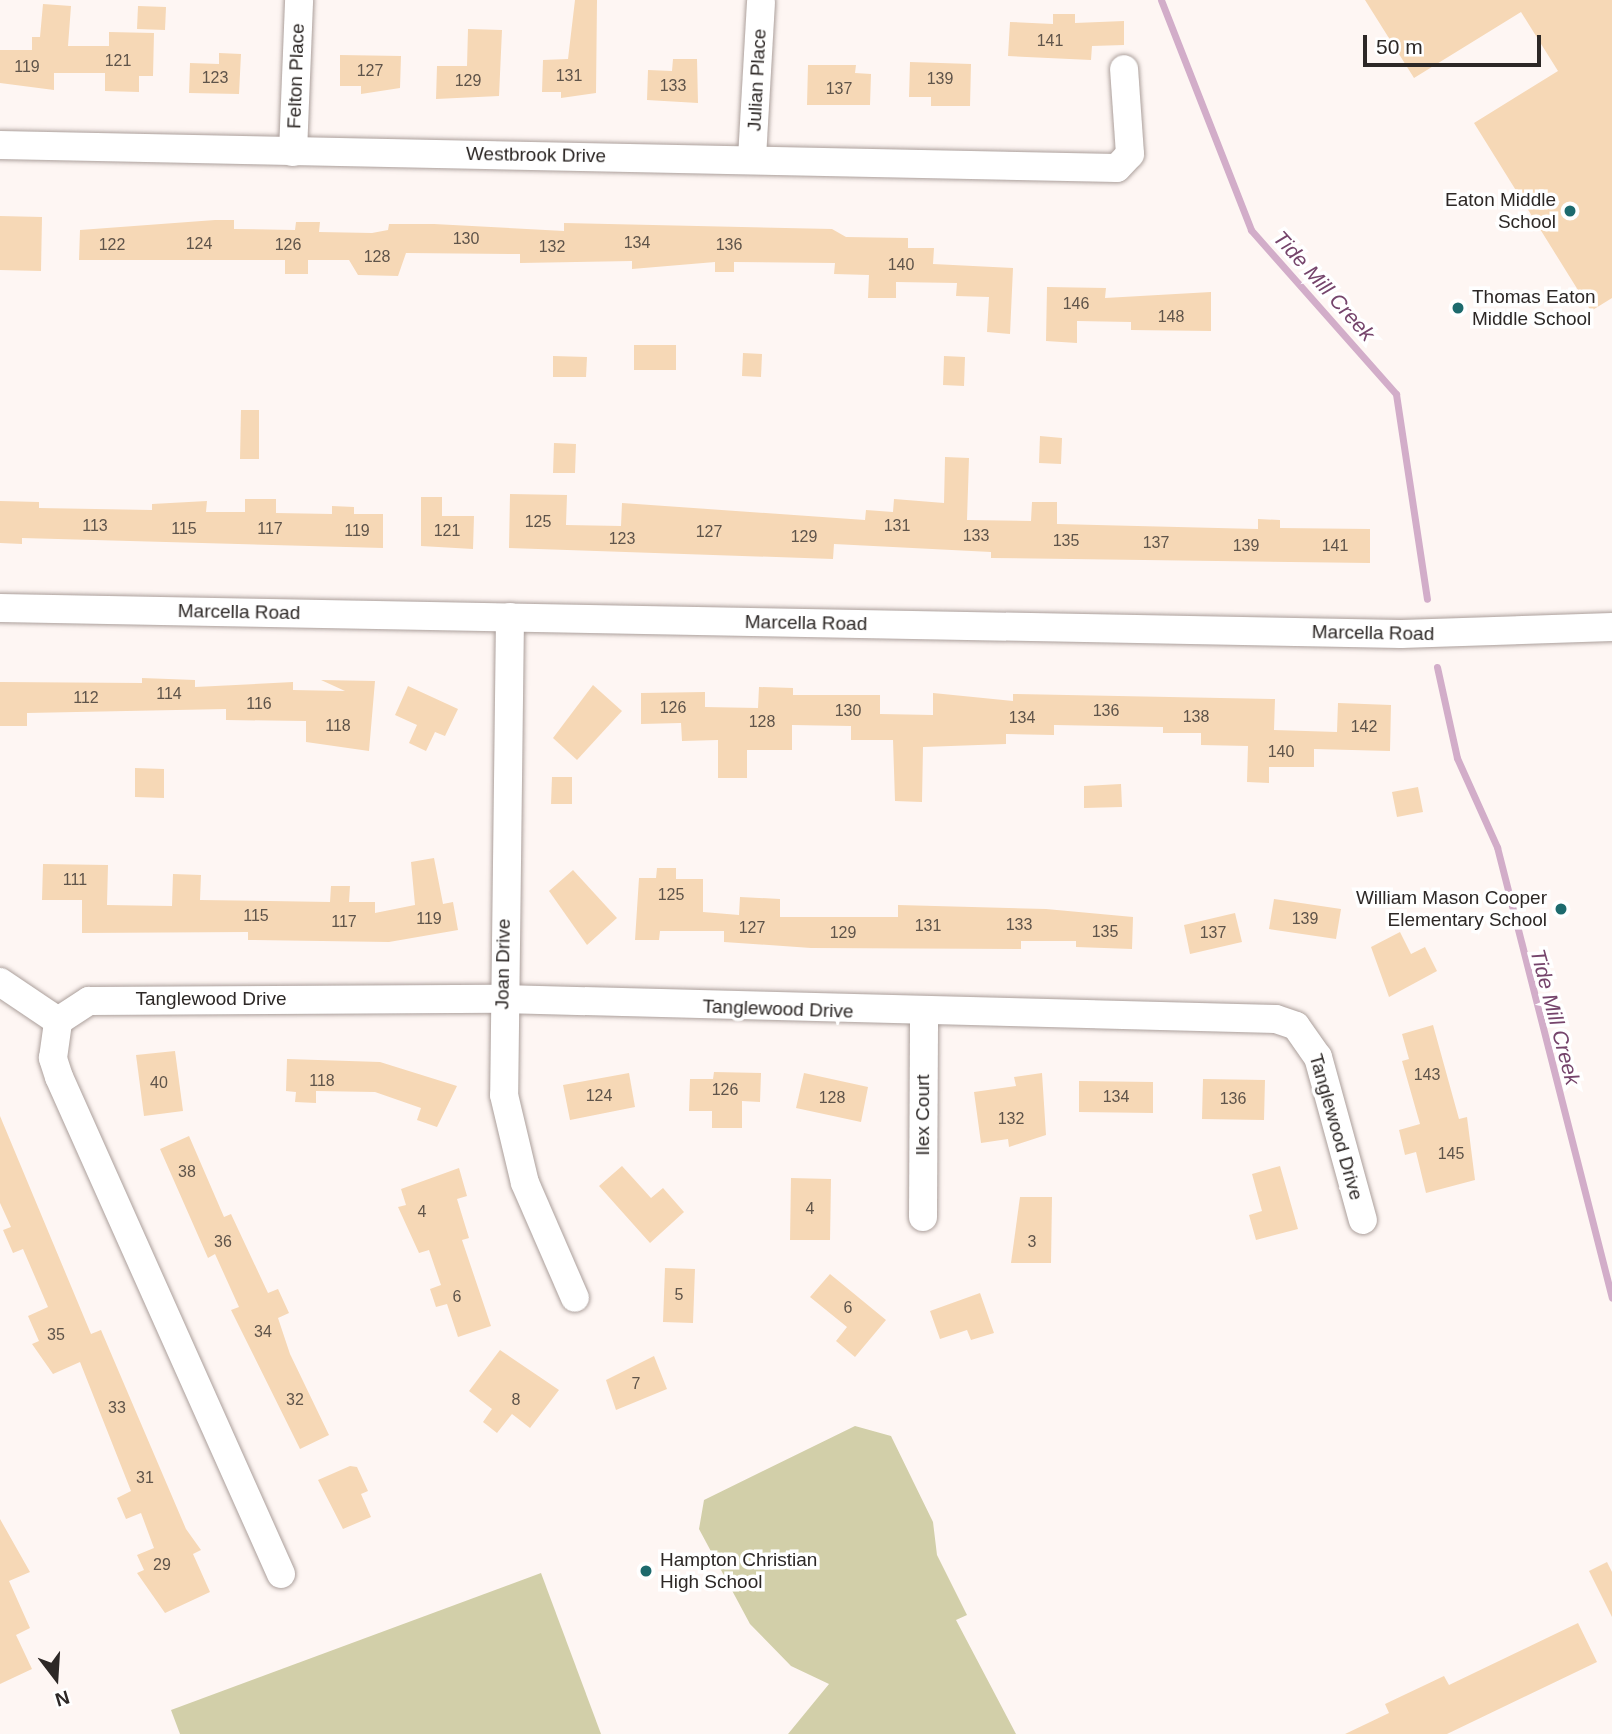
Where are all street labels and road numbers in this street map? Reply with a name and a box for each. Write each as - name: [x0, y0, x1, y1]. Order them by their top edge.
- street label: Felton Place: [283, 23, 309, 129]
- street label: Julian Place: [743, 28, 771, 132]
- street label: Westbrook Drive: [466, 142, 606, 168]
- street label: Marcella Road: [178, 600, 300, 624]
- street label: Marcella Road: [745, 611, 867, 635]
- street label: Marcella Road: [1312, 621, 1434, 645]
- street label: Joan Drive: [491, 918, 515, 1010]
- street label: Tanglewood Drive: [135, 988, 287, 1010]
- street label: Tanglewood Drive: [702, 995, 854, 1023]
- street label: Tanglewood Drive: [1304, 1051, 1368, 1203]
- street label: Ilex Court: [912, 1074, 934, 1156]

